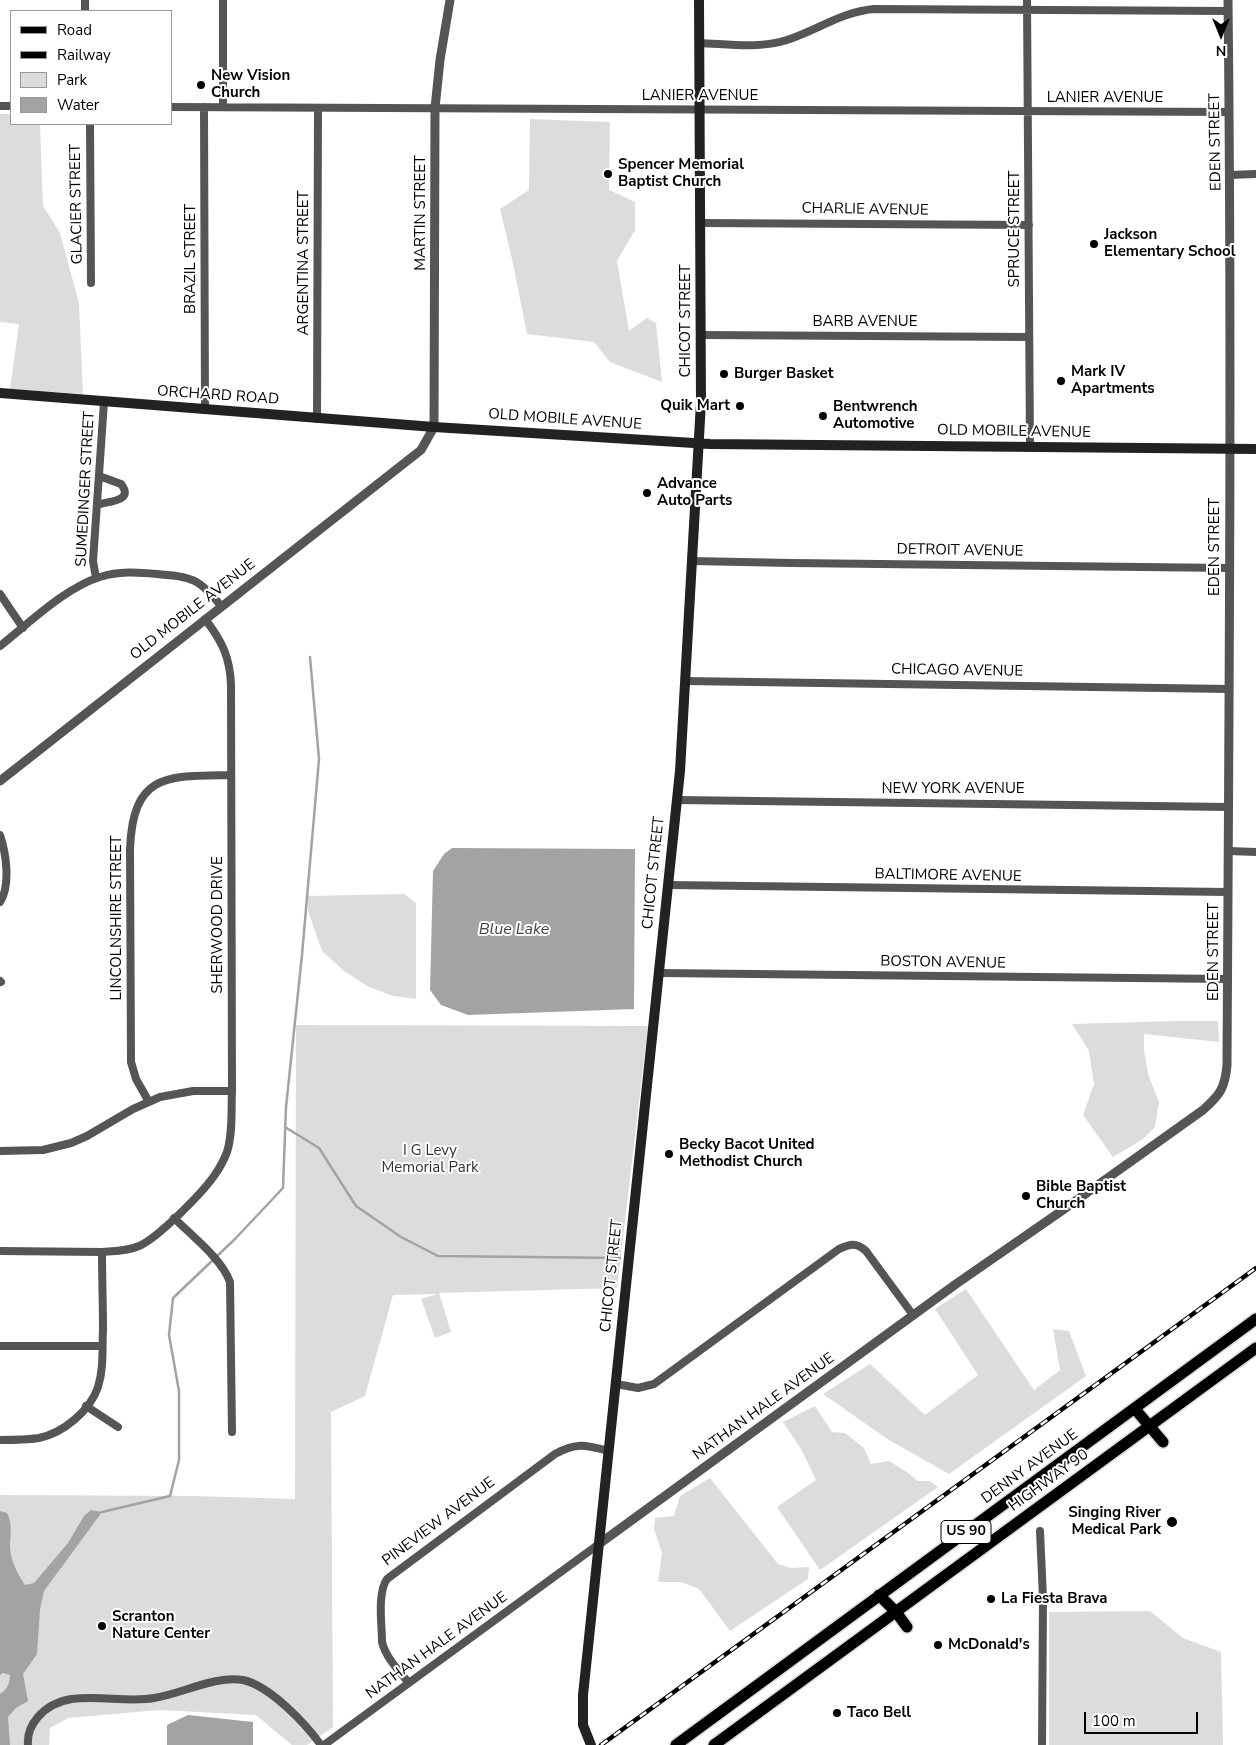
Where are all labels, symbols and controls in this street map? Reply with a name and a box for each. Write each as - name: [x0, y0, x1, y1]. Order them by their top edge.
- legend: [10, 10, 172, 125]
- north arrow: [1196, 10, 1246, 60]
- text: Road: [57, 20, 92, 40]
- text: N: [1216, 41, 1226, 60]
- text: Railway: [57, 45, 111, 65]
- place label: New Vision Church: [211, 67, 290, 102]
- text: Park: [57, 70, 87, 90]
- marker: New Vision Church: [195, 79, 207, 91]
- street label: LANIER AVENUE: [642, 87, 758, 105]
- street label: LANIER AVENUE: [1047, 89, 1163, 107]
- street label: EDEN STREET: [1206, 93, 1226, 191]
- text: Water: [57, 95, 99, 115]
- street label: GLACIER STREET: [67, 144, 87, 264]
- street label: MARTIN STREET: [412, 155, 430, 271]
- place label: Spencer Memorial Baptist Church: [618, 156, 744, 191]
- marker: Spencer Memorial Baptist Church: [602, 168, 614, 180]
- street label: SPRUCE STREET: [1006, 171, 1024, 287]
- street label: ARGENTINA STREET: [295, 191, 313, 335]
- street label: CHARLIE AVENUE: [801, 200, 929, 220]
- street label: BRAZIL STREET: [182, 204, 200, 314]
- place label: Jackson Elementary School: [1104, 226, 1235, 261]
- marker: Jackson Elementary School: [1088, 238, 1100, 250]
- street label: CHICOT STREET: [677, 264, 695, 378]
- street label: BARB AVENUE: [813, 313, 917, 331]
- place label: Mark IV Apartments: [1071, 363, 1155, 398]
- place label: Burger Basket: [734, 365, 833, 383]
- marker: Burger Basket: [718, 368, 730, 380]
- marker: Mark IV Apartments: [1055, 375, 1067, 387]
- street label: ORCHARD ROAD: [156, 383, 280, 409]
- place label: Quik Mart: [660, 397, 730, 415]
- place label: Bentwrench Automotive: [833, 398, 917, 433]
- marker: Quik Mart: [734, 400, 746, 412]
- street label: OLD MOBILE AVENUE: [488, 406, 642, 434]
- marker: Bentwrench Automotive: [817, 410, 829, 422]
- street label: SUMEDINGER STREET: [73, 411, 99, 567]
- street label: OLD MOBILE AVENUE: [937, 422, 1091, 442]
- place label: Advance Auto Parts: [657, 475, 732, 510]
- marker: Advance Auto Parts: [641, 487, 653, 499]
- street label: EDEN STREET: [1206, 498, 1224, 596]
- street label: DETROIT AVENUE: [896, 541, 1024, 561]
- street label: OLD MOBILE AVENUE: [127, 556, 259, 664]
- street label: CHICAGO AVENUE: [891, 661, 1023, 681]
- street label: NEW YORK AVENUE: [881, 780, 1025, 798]
- street label: CHICOT STREET: [639, 816, 669, 930]
- street label: LINCOLNSHIRE STREET: [108, 835, 126, 1001]
- street label: SHERWOOD DRIVE: [209, 856, 227, 994]
- street label: BALTIMORE AVENUE: [874, 866, 1022, 886]
- street label: EDEN STREET: [1205, 903, 1223, 1001]
- water label: Blue Lake: [479, 920, 549, 940]
- street label: BOSTON AVENUE: [880, 953, 1006, 973]
- place label: Becky Bacot United Methodist Church: [679, 1136, 815, 1171]
- park label: I G Levy Memorial Park: [381, 1142, 479, 1177]
- marker: Becky Bacot United Methodist Church: [663, 1148, 675, 1160]
- place label: Bible Baptist Church: [1036, 1178, 1126, 1213]
- marker: Bible Baptist Church: [1020, 1190, 1032, 1202]
- street label: CHICOT STREET: [597, 1219, 627, 1333]
- street label: NATHAN HALE AVENUE: [690, 1350, 838, 1464]
- street label: DENNY AVENUE: [978, 1426, 1082, 1508]
- street label: HIGHWAY 90: [1006, 1446, 1092, 1516]
- street label: PINEVIEW AVENUE: [379, 1474, 499, 1570]
- place label: Singing River Medical Park: [1068, 1504, 1161, 1539]
- marker: Singing River Medical Park: [1165, 1515, 1179, 1529]
- road number: US 90: [941, 1520, 991, 1544]
- street label: NATHAN HALE AVENUE: [363, 1589, 511, 1703]
- place label: La Fiesta Brava: [1001, 1590, 1108, 1608]
- marker: La Fiesta Brava: [985, 1593, 997, 1605]
- place label: Scranton Nature Center: [112, 1608, 210, 1643]
- marker: Scranton Nature Center: [96, 1620, 108, 1632]
- place label: McDonald's: [948, 1636, 1030, 1654]
- marker: McDonald's: [932, 1639, 944, 1651]
- scale bar: [1086, 1702, 1200, 1734]
- place label: Taco Bell: [847, 1704, 911, 1722]
- marker: Taco Bell: [831, 1707, 843, 1719]
- text: 100 m: [1092, 1711, 1136, 1731]

